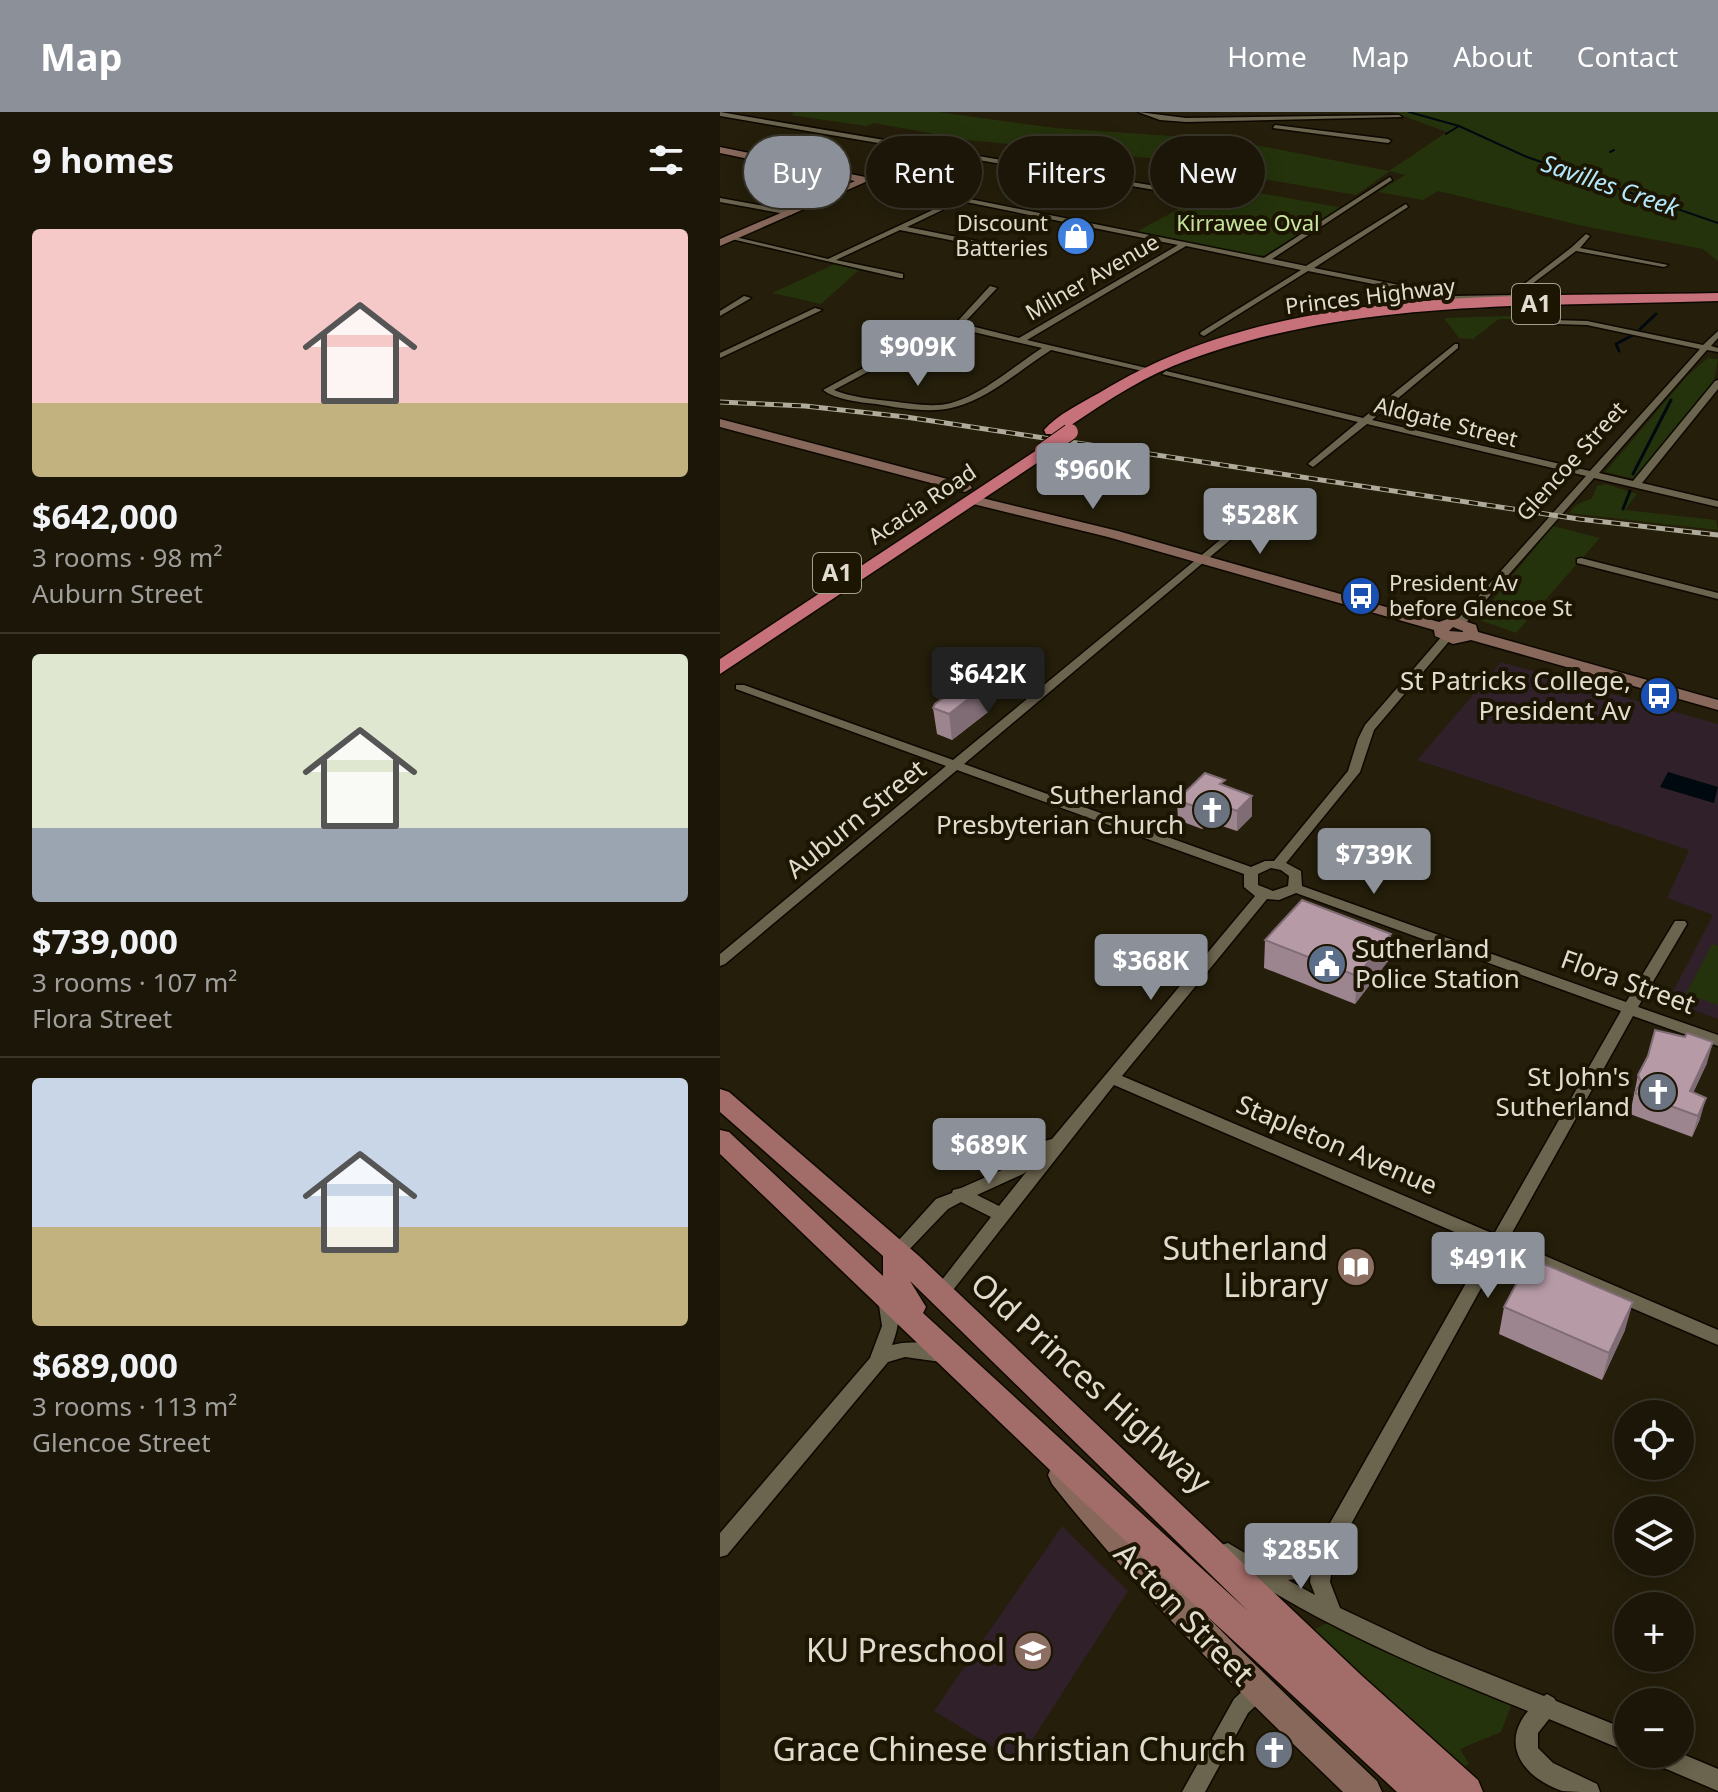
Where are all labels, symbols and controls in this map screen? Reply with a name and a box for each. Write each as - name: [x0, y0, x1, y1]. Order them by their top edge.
- text: Map: [40, 30, 123, 82]
- text: Home: [1227, 37, 1307, 75]
- text: Map: [1351, 37, 1409, 75]
- text: About: [1453, 37, 1533, 75]
- text: Contact: [1577, 37, 1678, 75]
- chip: Buy: [744, 136, 850, 208]
- chip: Rent: [866, 136, 982, 208]
- chip: Filters: [998, 136, 1134, 208]
- chip: New: [1150, 136, 1265, 208]
- text: 9 homes: [32, 137, 174, 183]
- icon: filters: [644, 138, 688, 182]
- water label: Savilles Creek: [1537, 146, 1685, 224]
- place label: Discount Batteries: [955, 207, 1048, 262]
- park label: Kirrawee Oval: [1176, 207, 1320, 237]
- shop icon: Discount Batteries: [1055, 215, 1097, 257]
- street label: Milner Avenue: [1019, 226, 1164, 326]
- street label: Princes Highway: [1283, 270, 1457, 320]
- icon: home: [288, 281, 432, 425]
- road number: A1: [1512, 284, 1560, 324]
- pin: $909K: [862, 320, 974, 388]
- text: $909K: [880, 328, 956, 364]
- street label: Aldgate Street: [1371, 389, 1521, 453]
- street label: Glencoe Street: [1509, 394, 1632, 527]
- pin: $960K: [1037, 443, 1149, 511]
- text: $960K: [1055, 451, 1131, 487]
- street label: Acacia Road: [862, 456, 981, 550]
- pin: $528K: [1204, 488, 1316, 556]
- text: $642,000: [32, 493, 178, 539]
- text: $528K: [1222, 496, 1298, 532]
- text: 3 rooms · 98 m²: [32, 539, 222, 575]
- road number: A1: [813, 553, 861, 593]
- place label: President Av before Glencoe St: [1389, 567, 1572, 622]
- text: Auburn Street: [32, 575, 203, 611]
- bus stop icon: President Av before Glencoe St: [1340, 575, 1382, 617]
- pin: $642K: [932, 647, 1044, 715]
- text: $642K: [950, 655, 1026, 691]
- place label: St Patricks College, President Av: [1400, 662, 1632, 728]
- bus stop icon: St Patricks College, President Av: [1638, 675, 1680, 717]
- icon: home: [288, 706, 432, 850]
- street label: Auburn Street: [778, 750, 933, 886]
- place label: Sutherland Presbyterian Church: [936, 776, 1184, 842]
- church icon: Sutherland Presbyterian Church: [1191, 789, 1233, 831]
- pin: $739K: [1318, 828, 1430, 896]
- text: $739K: [1336, 836, 1412, 872]
- text: $739,000: [32, 918, 178, 964]
- place label: Sutherland Police Station: [1355, 930, 1520, 996]
- pin: $368K: [1095, 934, 1207, 1002]
- street label: Flora Street: [1556, 940, 1700, 1022]
- text: $368K: [1113, 942, 1189, 978]
- public building icon: Sutherland Police Station: [1306, 943, 1348, 985]
- text: 3 rooms · 107 m²: [32, 964, 237, 1000]
- text: Flora Street: [32, 1000, 172, 1036]
- place label: St John's Sutherland: [1495, 1058, 1630, 1124]
- church icon: St John's Sutherland: [1637, 1071, 1679, 1113]
- street label: Stapleton Avenue: [1231, 1086, 1443, 1203]
- pin: $689K: [933, 1118, 1045, 1186]
- text: $689K: [951, 1126, 1027, 1162]
- icon: home: [288, 1130, 432, 1274]
- place label: Sutherland Library: [1162, 1226, 1329, 1306]
- pin: $491K: [1432, 1232, 1544, 1300]
- text: $491K: [1450, 1240, 1526, 1276]
- library icon: Sutherland Library: [1335, 1246, 1377, 1288]
- street label: Old Princes Highway: [963, 1262, 1222, 1502]
- text: $689,000: [32, 1342, 178, 1388]
- text: 3 rooms · 113 m²: [32, 1388, 237, 1424]
- map controls: [1614, 1400, 1694, 1768]
- button: locate: [1614, 1400, 1694, 1480]
- text: Glencoe Street: [32, 1424, 211, 1460]
- button: layers: [1614, 1496, 1694, 1576]
- pin: $285K: [1245, 1523, 1357, 1591]
- text: $285K: [1263, 1531, 1339, 1567]
- street label: Acton Street: [1106, 1532, 1265, 1694]
- button: +: [1614, 1592, 1694, 1672]
- place label: KU Preschool: [806, 1628, 1005, 1671]
- school or university icon: KU Preschool: [1012, 1630, 1054, 1672]
- button: −: [1614, 1688, 1694, 1768]
- place label: Grace Chinese Christian Church: [773, 1727, 1246, 1770]
- church icon: Grace Chinese Christian Church: [1253, 1729, 1295, 1771]

